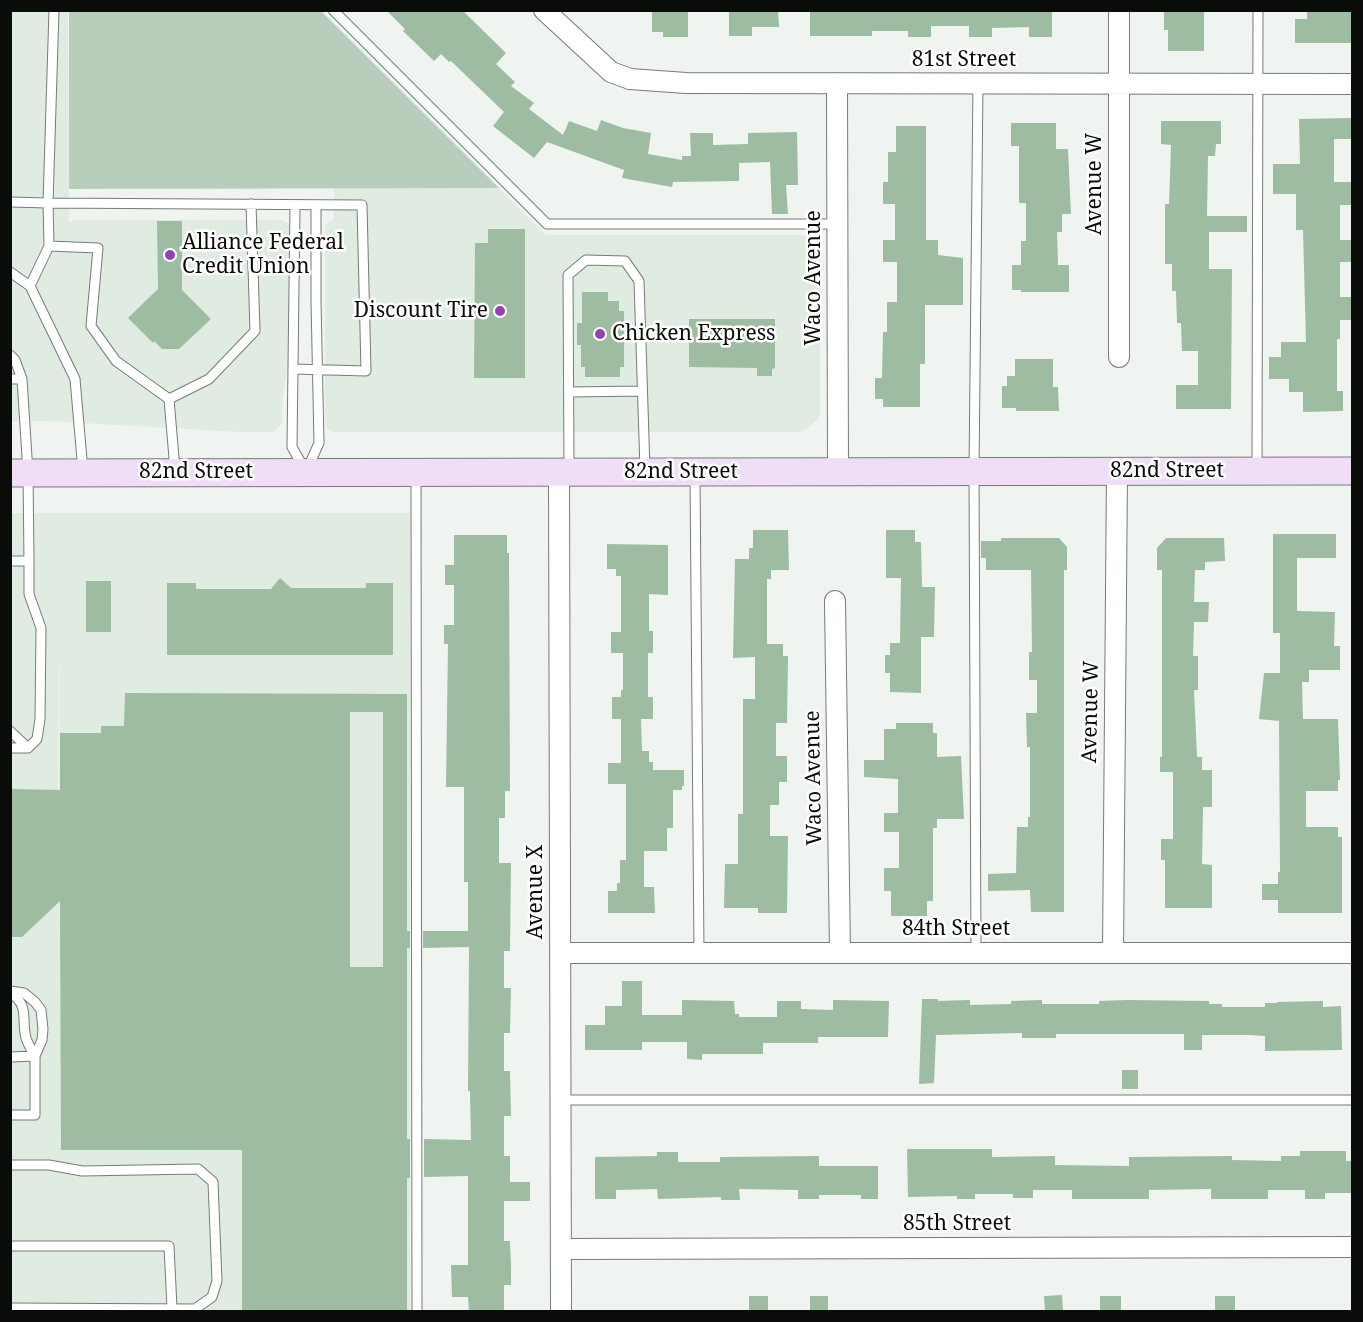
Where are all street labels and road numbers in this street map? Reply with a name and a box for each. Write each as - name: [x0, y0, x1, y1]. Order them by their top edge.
- street label: 81st Street: [912, 47, 1016, 73]
- street label: Avenue W: [1082, 133, 1108, 235]
- street label: Waco Avenue: [801, 210, 827, 346]
- street label: 82nd Street: [1110, 458, 1224, 484]
- street label: 82nd Street: [139, 459, 253, 485]
- street label: 82nd Street: [624, 459, 738, 485]
- street label: Avenue W: [1078, 661, 1104, 763]
- street label: Waco Avenue: [800, 710, 828, 846]
- street label: Avenue X: [523, 845, 549, 939]
- street label: 84th Street: [902, 916, 1010, 942]
- street label: 85th Street: [903, 1211, 1011, 1237]

